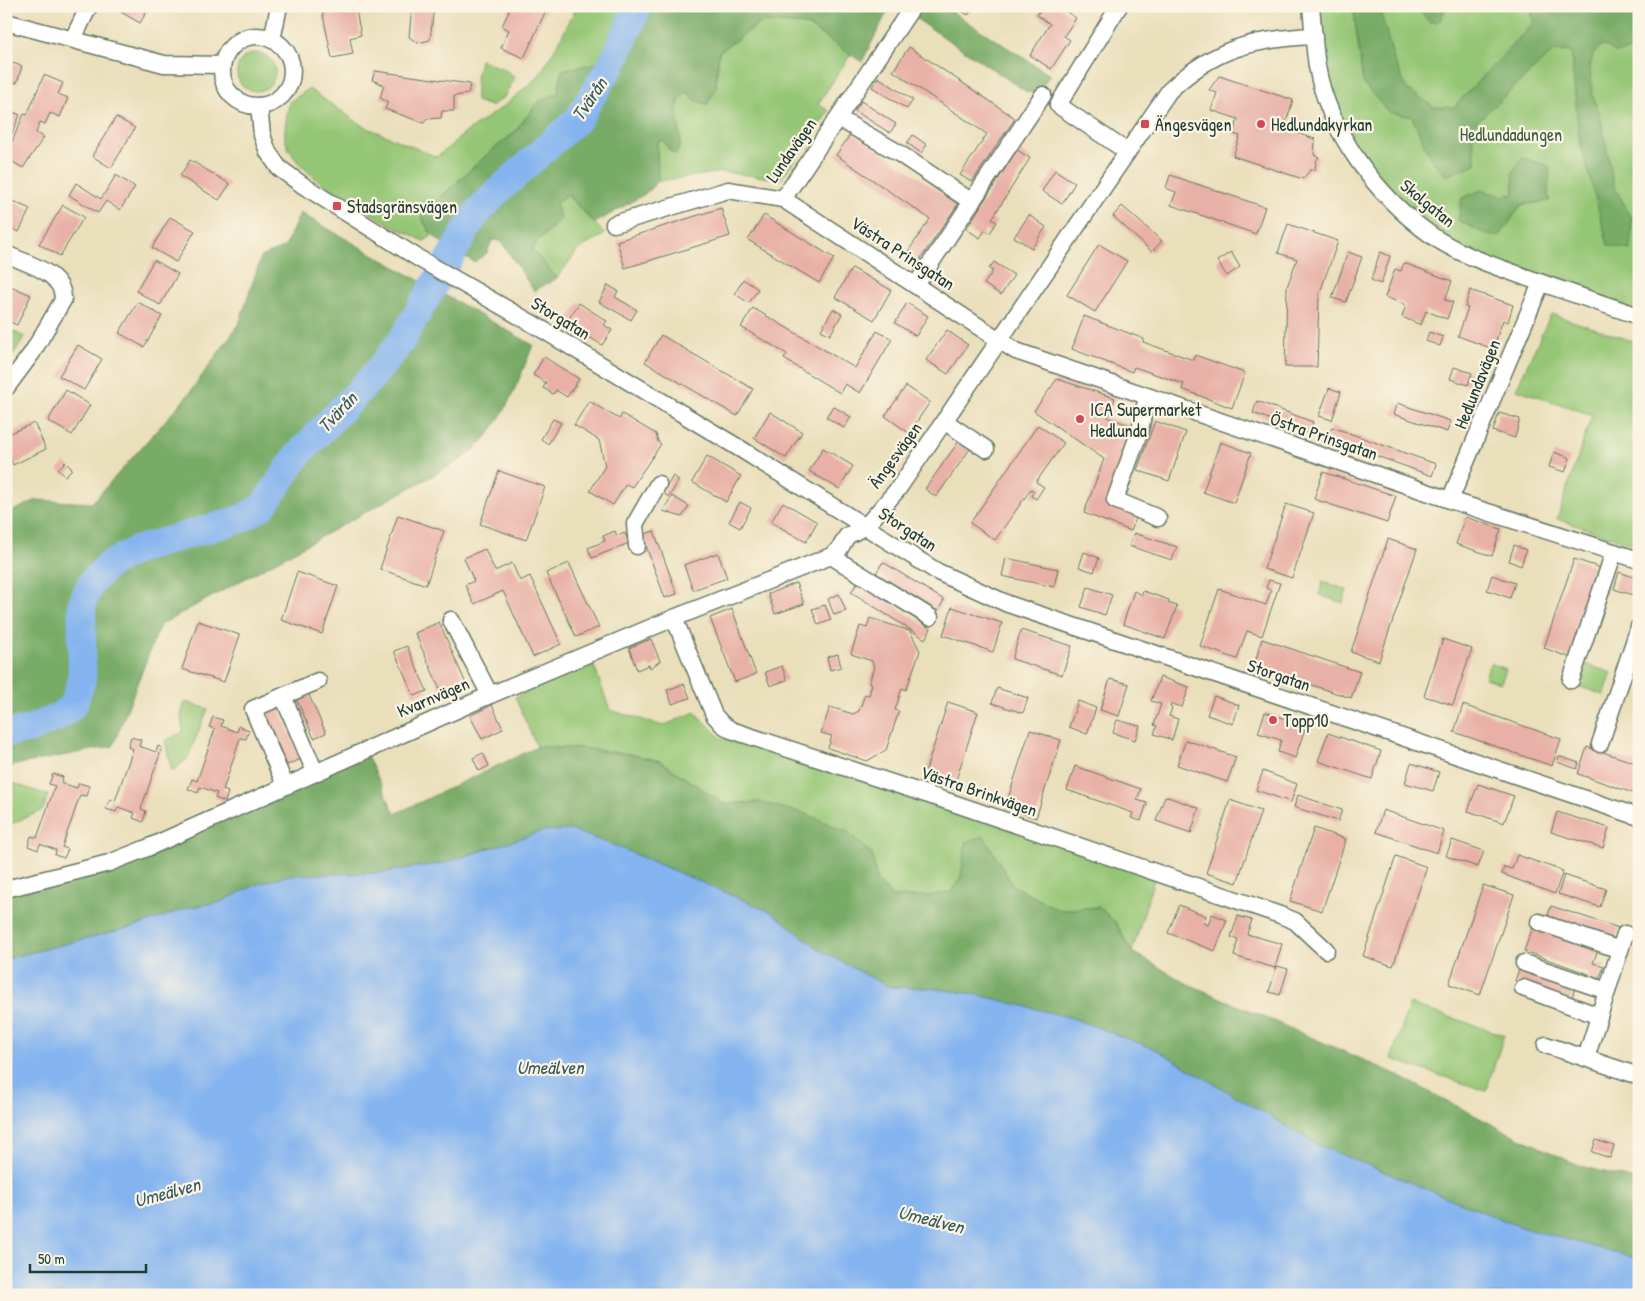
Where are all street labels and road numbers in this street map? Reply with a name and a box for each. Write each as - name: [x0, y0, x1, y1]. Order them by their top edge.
- street label: Lundavägen: [760, 113, 822, 187]
- street label: Skolgatan: [1395, 173, 1461, 233]
- street label: Västra Prinsgatan: [846, 210, 960, 296]
- street label: Storgatan: [527, 291, 595, 345]
- street label: Hedlundavägen: [1448, 336, 1506, 432]
- street label: Östra Prinsgatan: [1267, 406, 1381, 466]
- street label: Ängesvägen: [862, 417, 928, 493]
- street label: Storgatan: [874, 501, 942, 557]
- street label: Storgatan: [1244, 653, 1314, 697]
- street label: Kvarnvägen: [393, 671, 473, 723]
- street label: Västra Brinkvägen: [917, 759, 1041, 823]

